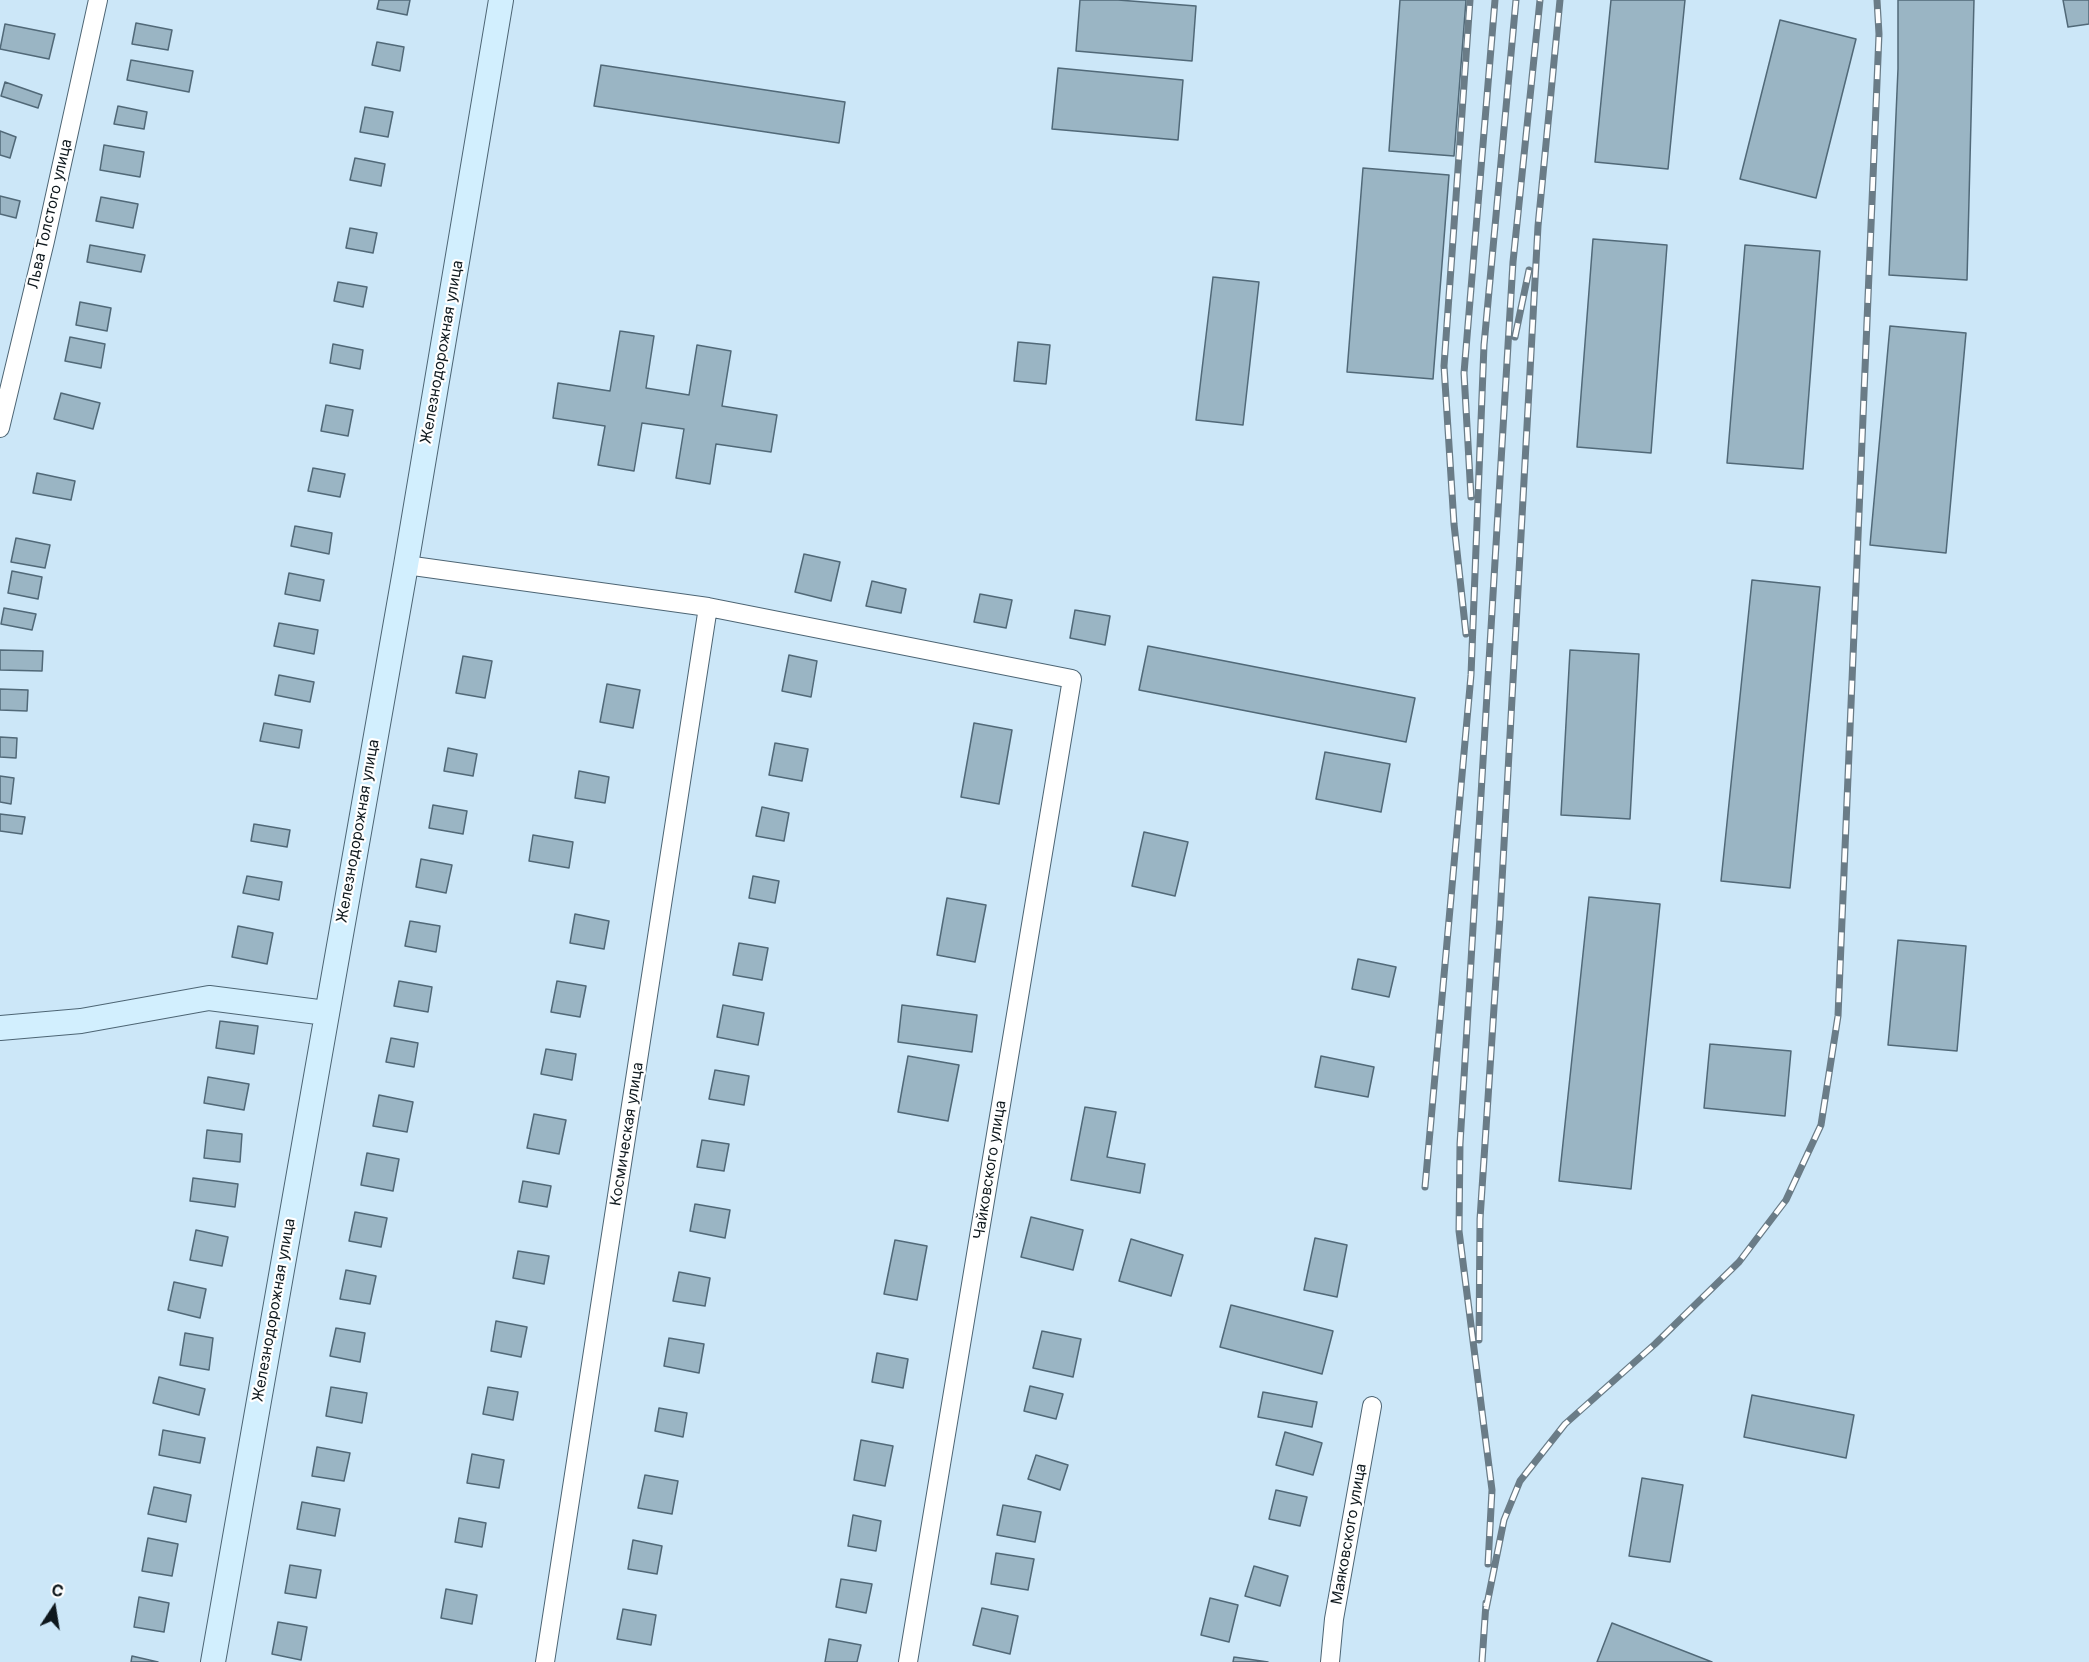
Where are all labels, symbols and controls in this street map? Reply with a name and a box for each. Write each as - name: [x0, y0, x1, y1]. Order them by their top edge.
- street label: Льва Толстого улица: [24, 137, 76, 291]
- street label: Железнодорожная улица: [417, 259, 467, 445]
- street label: Железнодорожная улица: [333, 738, 383, 924]
- street label: Космическая улица: [607, 1061, 647, 1207]
- street label: Чайковского улица: [970, 1099, 1010, 1241]
- street label: Железнодорожная улица: [249, 1217, 299, 1403]
- street label: Маяковского улица: [1328, 1462, 1370, 1606]
- north arrow: [24, 1578, 84, 1638]
- text: С: [50, 1579, 66, 1601]

